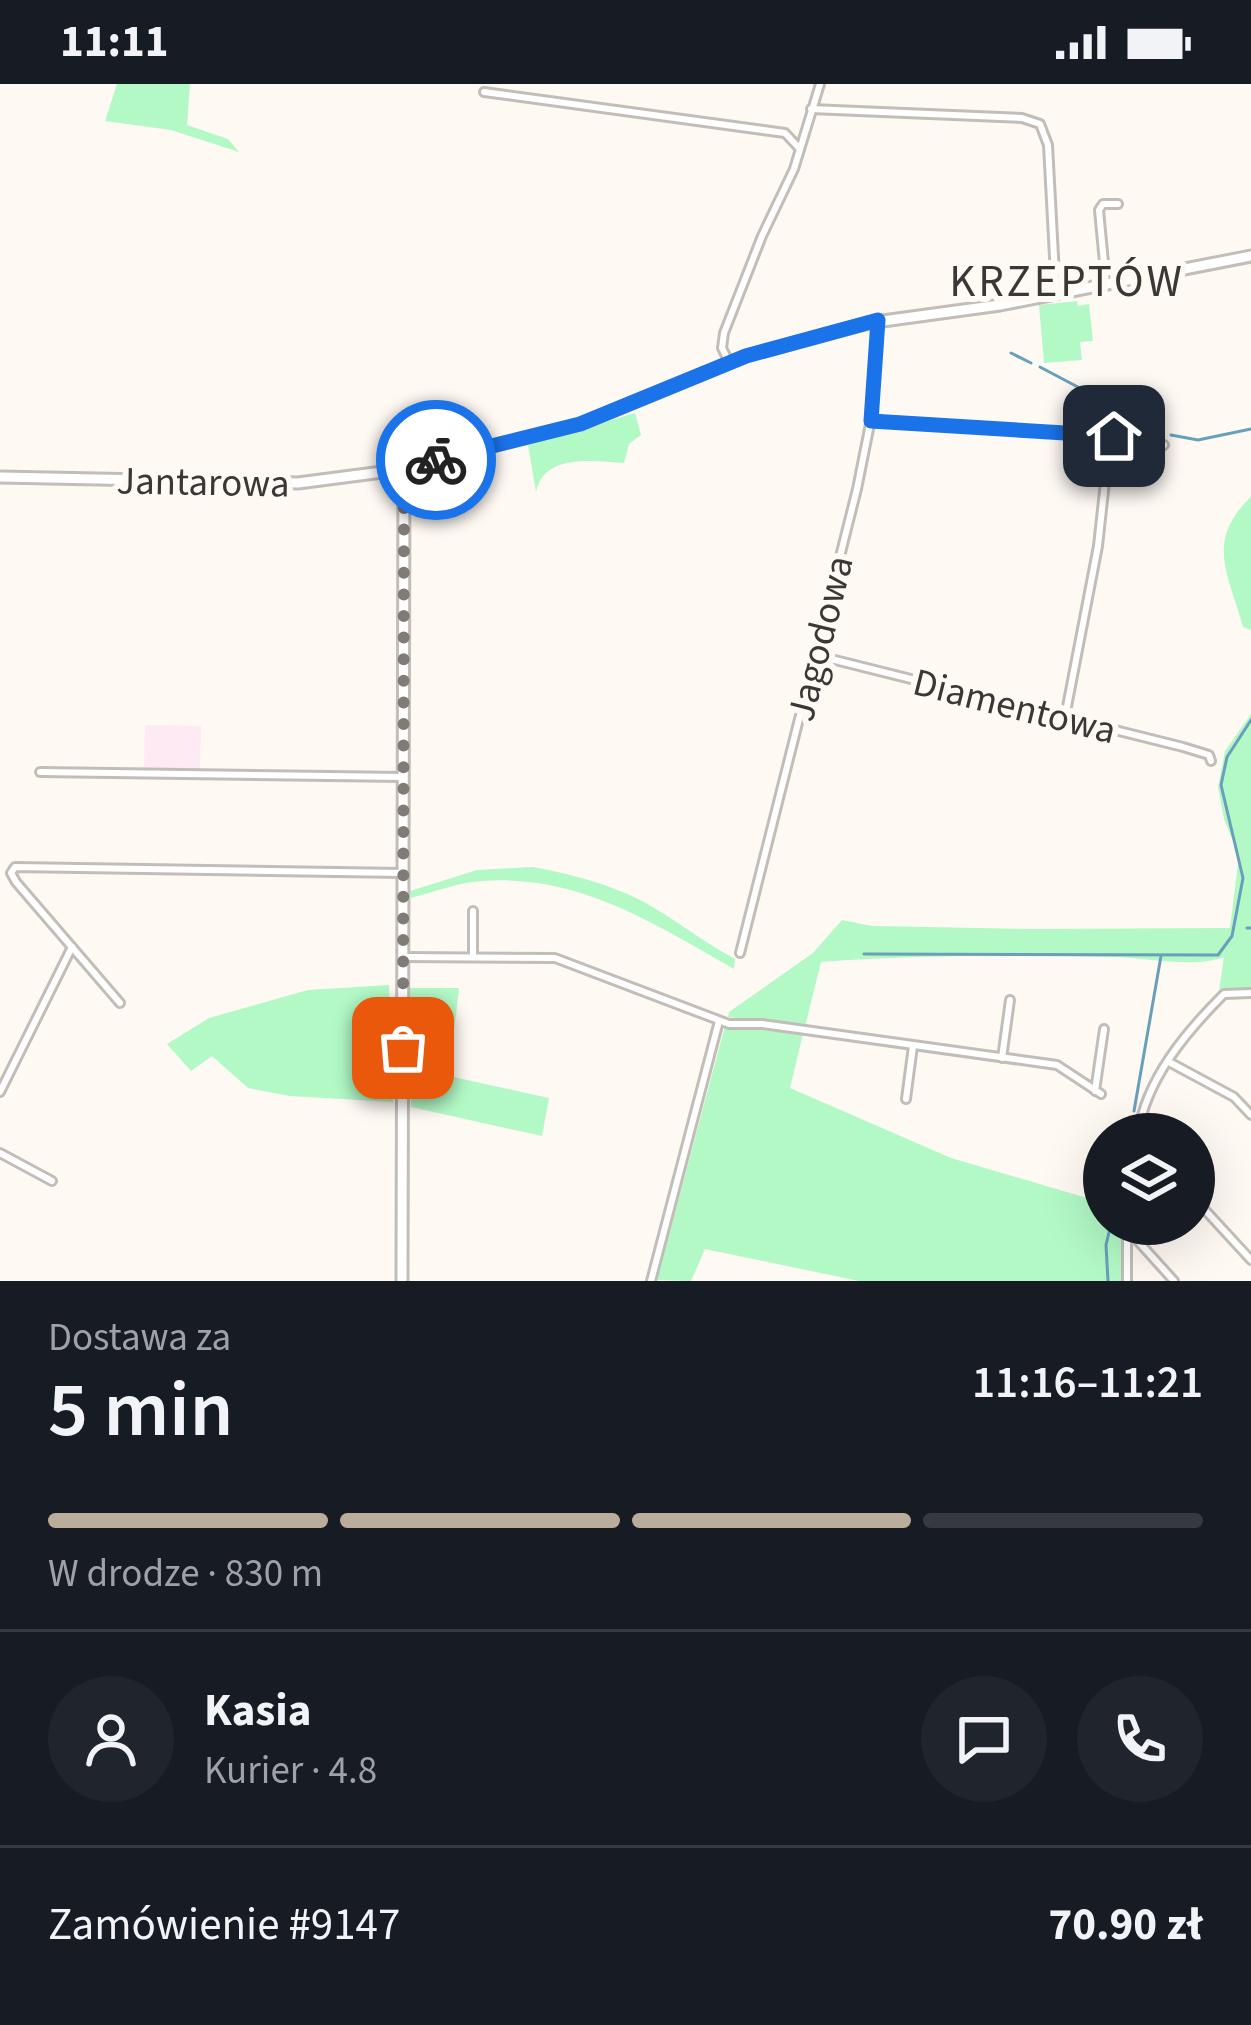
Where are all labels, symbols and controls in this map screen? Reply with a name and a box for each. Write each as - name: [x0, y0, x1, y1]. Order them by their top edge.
- text: 11:11: [60, 10, 169, 74]
- district label: KRZEPTÓW: [949, 250, 1185, 314]
- pin: [1063, 385, 1165, 487]
- courier: [376, 400, 496, 520]
- icon: home: [1081, 403, 1147, 469]
- icon: bike: [403, 427, 469, 493]
- street label: Jantarowa: [116, 453, 290, 513]
- street label: Jagodowa: [773, 550, 868, 727]
- street label: Diamentowa: [907, 655, 1122, 759]
- pin: [352, 997, 454, 1099]
- icon: bag: [370, 1015, 436, 1081]
- map controls: [1083, 1113, 1215, 1245]
- button: layers: [1083, 1113, 1215, 1245]
- text: Dostawa za: [48, 1310, 231, 1366]
- text: 11:16–11:21: [972, 1351, 1203, 1415]
- text: 5 min: [48, 1355, 233, 1466]
- text: W drodze · 830 m: [48, 1546, 323, 1602]
- button: person: [48, 1676, 174, 1802]
- button: chat: [921, 1676, 1047, 1802]
- button: phone: [1077, 1676, 1203, 1802]
- text: Kasia: [204, 1679, 311, 1743]
- text: Kurier · 4.8: [204, 1743, 377, 1799]
- text: Zamówienie #9147: [48, 1893, 400, 1957]
- text: 70.90 zł: [1049, 1893, 1203, 1957]

